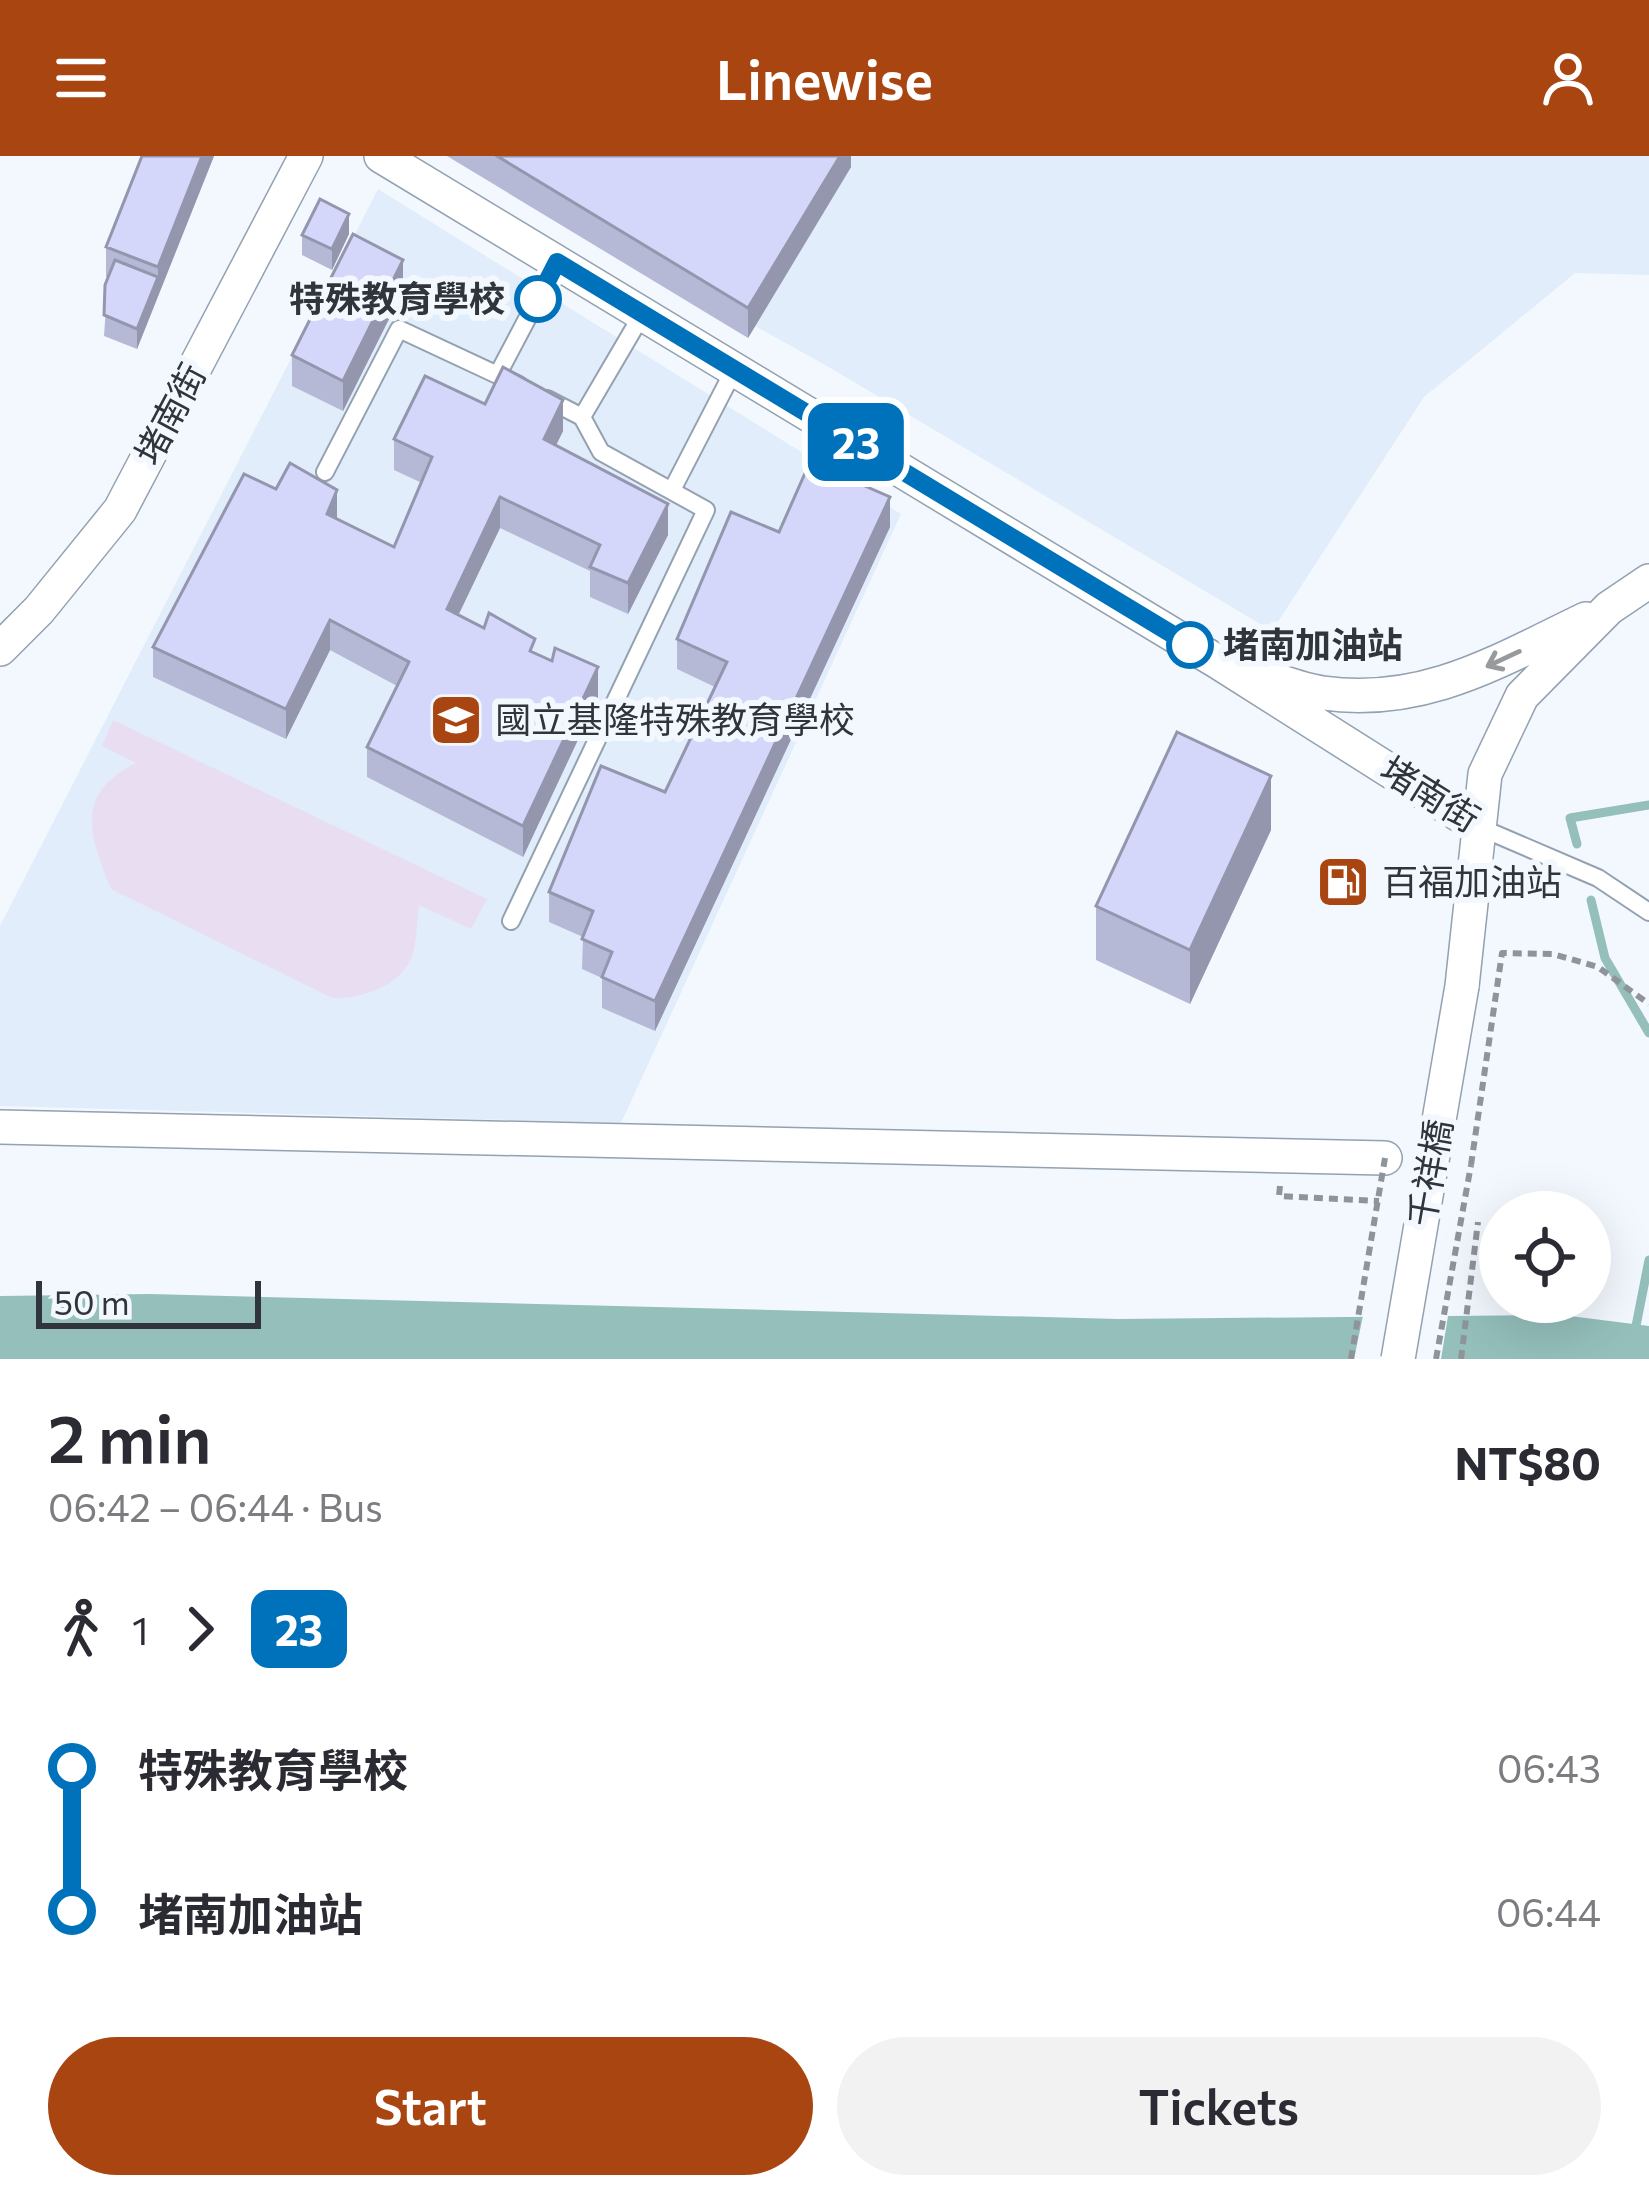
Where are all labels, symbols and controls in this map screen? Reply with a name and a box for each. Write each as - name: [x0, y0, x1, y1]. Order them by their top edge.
- icon: menu: [48, 45, 114, 111]
- text: Linewise: [716, 45, 933, 111]
- icon: person: [1535, 45, 1601, 111]
- place label: 特殊教育學校: [289, 275, 505, 319]
- marker: 特殊教育學校: [516, 277, 560, 321]
- street label: 堵南街: [123, 355, 213, 471]
- line badge: 23: [802, 403, 910, 481]
- text: 23: [832, 416, 880, 468]
- place label: 堵南加油站: [1223, 621, 1403, 665]
- marker: 堵南加油站: [1168, 623, 1212, 667]
- one-way arrow: [1486, 649, 1522, 671]
- school or university icon: 國立基隆特殊教育學校: [428, 692, 484, 748]
- place label: 國立基隆特殊教育學校: [495, 696, 855, 740]
- street label: 堵南街: [1374, 745, 1489, 840]
- fuel station icon: 百福加油站: [1315, 854, 1371, 910]
- place label: 百福加油站: [1382, 858, 1562, 902]
- street label: 千祥橋: [1397, 1116, 1459, 1230]
- map controls: [1479, 1191, 1611, 1323]
- button: locate: [1479, 1191, 1611, 1323]
- scale bar: [36, 1275, 261, 1328]
- text: 50 m: [54, 1281, 130, 1322]
- text: 2 min: [48, 1396, 211, 1477]
- text: NT$80: [1455, 1434, 1601, 1489]
- text: 06:42 – 06:44 · Bus: [48, 1482, 383, 1530]
- icon: walk: [48, 1596, 114, 1662]
- icon: forward: [167, 1596, 233, 1662]
- text: 23: [275, 1603, 323, 1655]
- text: 1: [132, 1605, 149, 1653]
- text: 特殊教育學校: [138, 1741, 408, 1796]
- text: 06:43: [1497, 1743, 1601, 1791]
- text: 堵南加油站: [138, 1885, 363, 1940]
- text: 06:44: [1496, 1887, 1601, 1935]
- button: Start: [48, 2037, 813, 2175]
- button: Tickets: [837, 2037, 1601, 2175]

